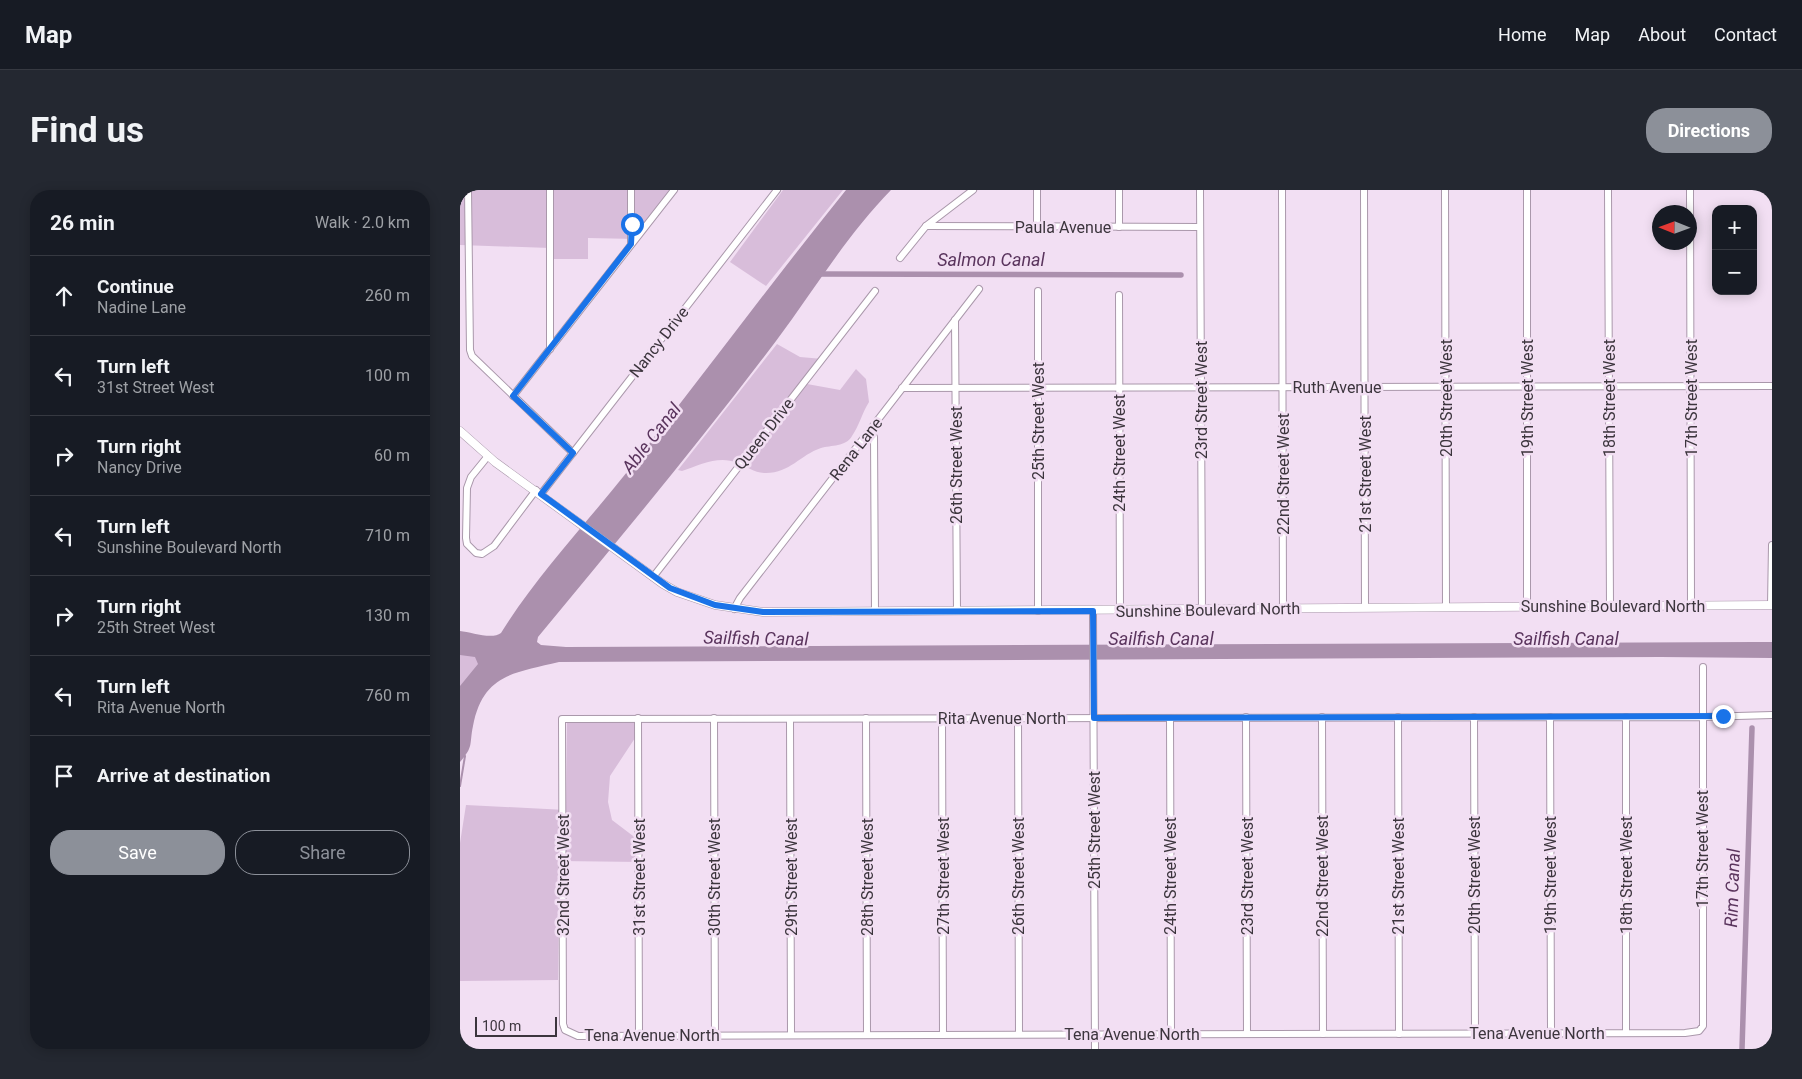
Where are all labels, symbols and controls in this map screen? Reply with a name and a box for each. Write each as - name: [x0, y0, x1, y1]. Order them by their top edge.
- text: Map: [25, 21, 72, 49]
- text: Home: [1498, 24, 1547, 45]
- text: Map: [1575, 24, 1610, 45]
- text: About: [1638, 24, 1686, 45]
- text: Contact: [1714, 24, 1777, 45]
- button: Directions: [1646, 108, 1772, 153]
- text: Find us: [30, 110, 144, 151]
- north arrow: [1652, 205, 1697, 250]
- map controls: [1712, 205, 1757, 295]
- button: +: [1712, 205, 1757, 250]
- text: 26 min: [50, 211, 115, 235]
- text: Walk · 2.0 km: [315, 213, 410, 232]
- route start: [621, 213, 644, 236]
- street label: Paula Avenue: [1015, 218, 1111, 237]
- water label: Salmon Canal: [937, 249, 1046, 270]
- button: −: [1712, 250, 1757, 295]
- text: Continue: [97, 275, 174, 298]
- icon: ahead: [50, 282, 78, 310]
- text: 260 m: [365, 286, 410, 305]
- text: Nadine Lane: [97, 298, 186, 317]
- street label: Nancy Drive: [625, 303, 693, 381]
- street label: 20th Street West: [1437, 339, 1456, 457]
- street label: 19th Street West: [1518, 339, 1537, 457]
- street label: 18th Street West: [1600, 339, 1619, 457]
- street label: 17th Street West: [1682, 339, 1701, 457]
- street label: 23rd Street West: [1192, 341, 1211, 459]
- text: Turn left: [97, 355, 170, 378]
- icon: left: [50, 362, 78, 390]
- street label: 25th Street West: [1029, 362, 1048, 480]
- text: 100 m: [365, 366, 410, 385]
- text: 31st Street West: [97, 378, 215, 397]
- street label: Ruth Avenue: [1292, 378, 1382, 397]
- street label: Queen Drive: [730, 394, 798, 474]
- street label: 24th Street West: [1110, 394, 1129, 512]
- water label: Able Canal: [616, 398, 685, 478]
- street label: 26th Street West: [947, 406, 966, 524]
- street label: 22nd Street West: [1274, 413, 1293, 535]
- street label: Rena Lane: [826, 414, 886, 484]
- street label: 21st Street West: [1356, 415, 1375, 533]
- text: Turn right: [97, 435, 181, 458]
- icon: right: [50, 442, 78, 470]
- text: 60 m: [374, 446, 410, 465]
- text: Nancy Drive: [97, 458, 182, 477]
- text: Turn left: [97, 515, 170, 538]
- icon: left: [50, 522, 78, 550]
- text: 710 m: [365, 526, 410, 545]
- text: Sunshine Boulevard North: [97, 538, 282, 557]
- text: Turn right: [97, 595, 181, 618]
- street label: Sunshine Boulevard North: [1521, 597, 1705, 616]
- street label: Sunshine Boulevard North: [1116, 599, 1300, 621]
- icon: right: [50, 602, 78, 630]
- text: 130 m: [365, 606, 410, 625]
- text: 25th Street West: [97, 618, 215, 637]
- water label: Sailfish Canal: [703, 627, 810, 649]
- water label: Sailfish Canal: [1108, 628, 1214, 649]
- water label: Sailfish Canal: [1513, 628, 1619, 649]
- text: Turn left: [97, 675, 170, 698]
- icon: left: [50, 682, 78, 710]
- text: 760 m: [365, 686, 410, 705]
- text: Rita Avenue North: [97, 698, 225, 717]
- route end: [1712, 705, 1735, 728]
- street label: Rita Avenue North: [938, 709, 1066, 728]
- icon: arrive: [50, 762, 78, 790]
- text: Arrive at destination: [97, 764, 270, 787]
- street label: 25th Street West: [1085, 771, 1104, 889]
- street label: 17th Street West: [1693, 790, 1712, 908]
- street label: 32nd Street West: [554, 814, 573, 936]
- street label: 22nd Street West: [1313, 815, 1332, 937]
- street label: 20th Street West: [1465, 816, 1484, 934]
- street label: 19th Street West: [1541, 816, 1560, 934]
- street label: 18th Street West: [1617, 816, 1636, 934]
- street label: 27th Street West: [934, 817, 953, 935]
- street label: 26th Street West: [1009, 817, 1028, 935]
- street label: 24th Street West: [1161, 817, 1180, 935]
- street label: 23rd Street West: [1238, 817, 1257, 935]
- street label: 21st Street West: [1389, 817, 1408, 935]
- street label: 31st Street West: [630, 818, 649, 936]
- street label: 30th Street West: [705, 818, 724, 936]
- street label: 29th Street West: [782, 818, 801, 936]
- street label: 28th Street West: [858, 818, 877, 936]
- button: Save: [50, 830, 225, 875]
- button: Share: [235, 830, 410, 875]
- water label: Rim Canal: [1720, 847, 1744, 928]
- scale bar: [475, 1014, 558, 1037]
- text: 100 m: [482, 1018, 521, 1034]
- street label: Tena Avenue North: [1469, 1024, 1605, 1043]
- street label: Tena Avenue North: [1064, 1025, 1200, 1044]
- street label: Tena Avenue North: [584, 1026, 720, 1045]

